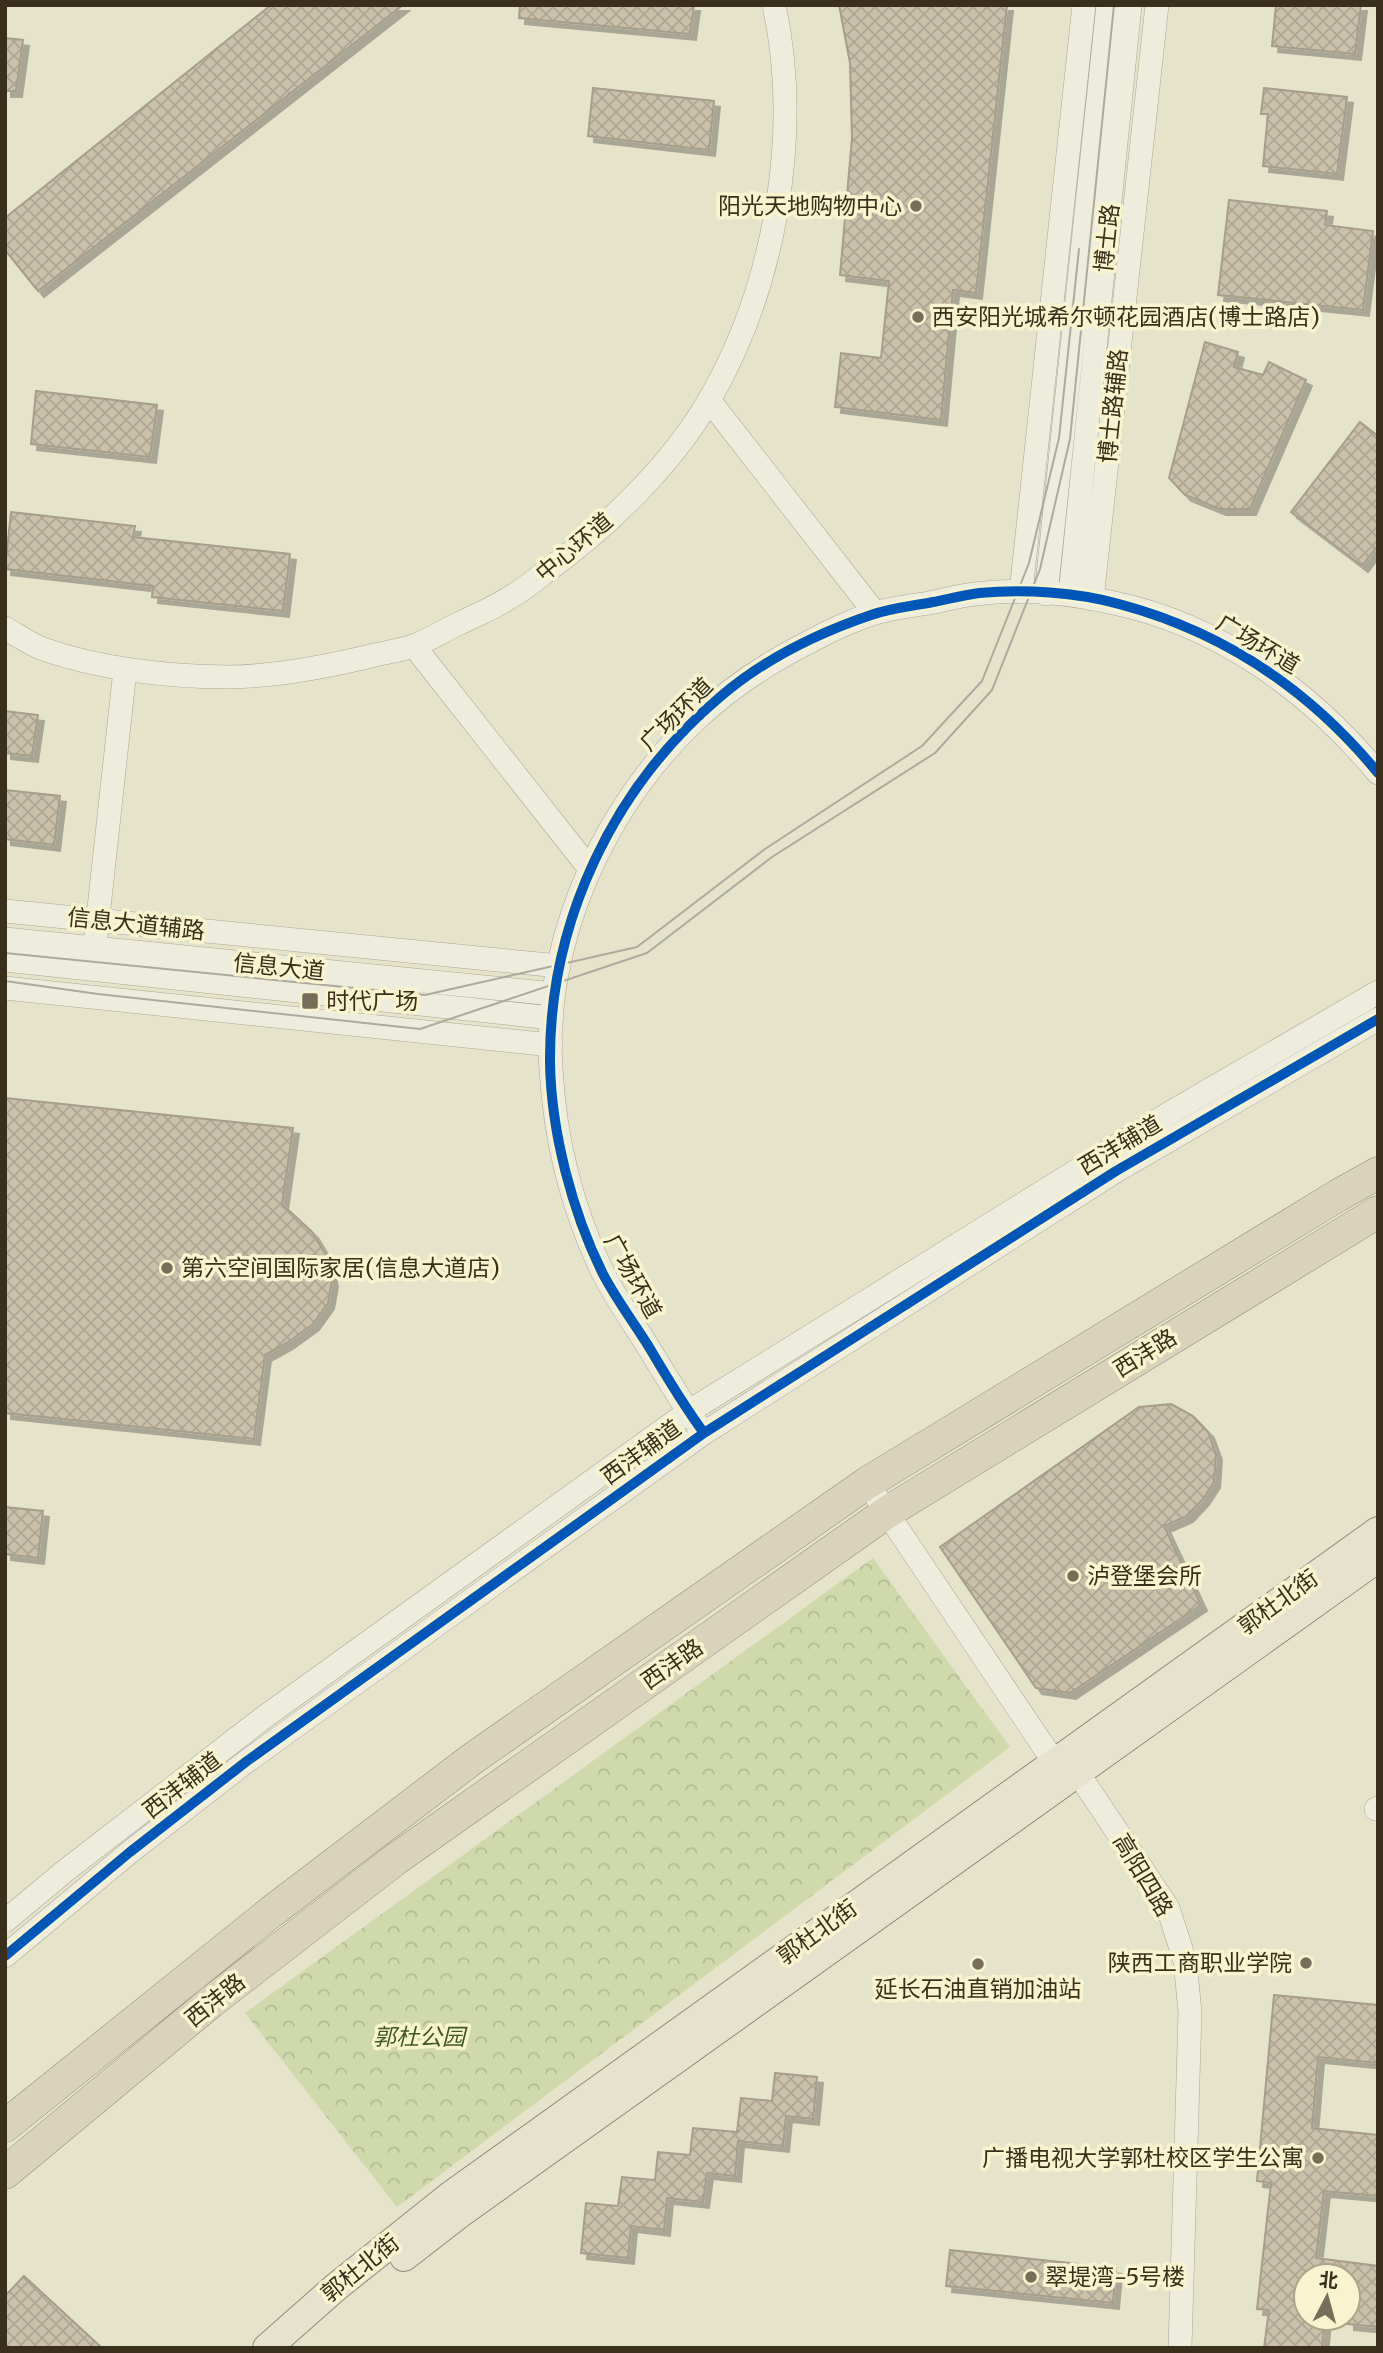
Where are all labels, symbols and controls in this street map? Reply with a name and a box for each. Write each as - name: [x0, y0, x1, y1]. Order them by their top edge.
- place label: 阳光天地购物中心: [718, 191, 902, 220]
- marker: 阳光天地购物中心: [908, 198, 924, 214]
- street label: 博士路: [1088, 202, 1125, 274]
- place label: 西安阳光城希尔顿花园酒店(博士路店): [932, 302, 1320, 331]
- marker: 西安阳光城希尔顿花园酒店(博士路店): [910, 309, 926, 325]
- street label: 博士路辅路: [1092, 347, 1133, 465]
- street label: 中心环道: [529, 506, 618, 587]
- street label: 广场环道: [1211, 607, 1305, 680]
- street label: 广场环道: [633, 671, 718, 756]
- street label: 信息大道辅路: [66, 902, 206, 945]
- street label: 信息大道: [232, 947, 326, 986]
- place label: 时代广场: [326, 986, 418, 1015]
- marker: 时代广场: [300, 991, 320, 1011]
- street label: 西沣辅道: [1073, 1108, 1167, 1181]
- street label: 广场环道: [598, 1228, 668, 1323]
- place label: 第六空间国际家居(信息大道店): [181, 1253, 500, 1282]
- marker: 第六空间国际家居(信息大道店): [159, 1260, 175, 1276]
- street label: 西沣路: [1108, 1322, 1182, 1383]
- street label: 西沣辅道: [595, 1413, 686, 1490]
- place label: 泸登堡会所: [1087, 1561, 1202, 1590]
- street label: 郭杜北街: [1232, 1563, 1323, 1640]
- marker: 泸登堡会所: [1065, 1568, 1081, 1584]
- street label: 西沣路: [635, 1632, 708, 1695]
- street label: 西沣辅道: [137, 1745, 227, 1824]
- street label: 高阳四路: [1107, 1828, 1180, 1922]
- street label: 郭杜北街: [771, 1893, 862, 1970]
- place label: 陕西工商职业学院: [1108, 1948, 1292, 1977]
- marker: 陕西工商职业学院: [1298, 1955, 1314, 1971]
- marker: 延长石油直销加油站: [970, 1956, 986, 1972]
- street label: 西沣路: [179, 1967, 251, 2033]
- place label: 延长石油直销加油站: [875, 1974, 1082, 2003]
- park label: 郭杜公园: [373, 2022, 468, 2051]
- place label: 广播电视大学郭杜校区学生公寓: [982, 2143, 1304, 2172]
- marker: 广播电视大学郭杜校区学生公寓: [1310, 2150, 1326, 2166]
- street label: 郭杜北街: [315, 2227, 405, 2308]
- place label: 翠堤湾-5号楼: [1045, 2262, 1185, 2291]
- north arrow: [1292, 2262, 1362, 2332]
- text: 北: [1318, 2267, 1339, 2293]
- marker: 翠堤湾-5号楼: [1023, 2269, 1039, 2285]

